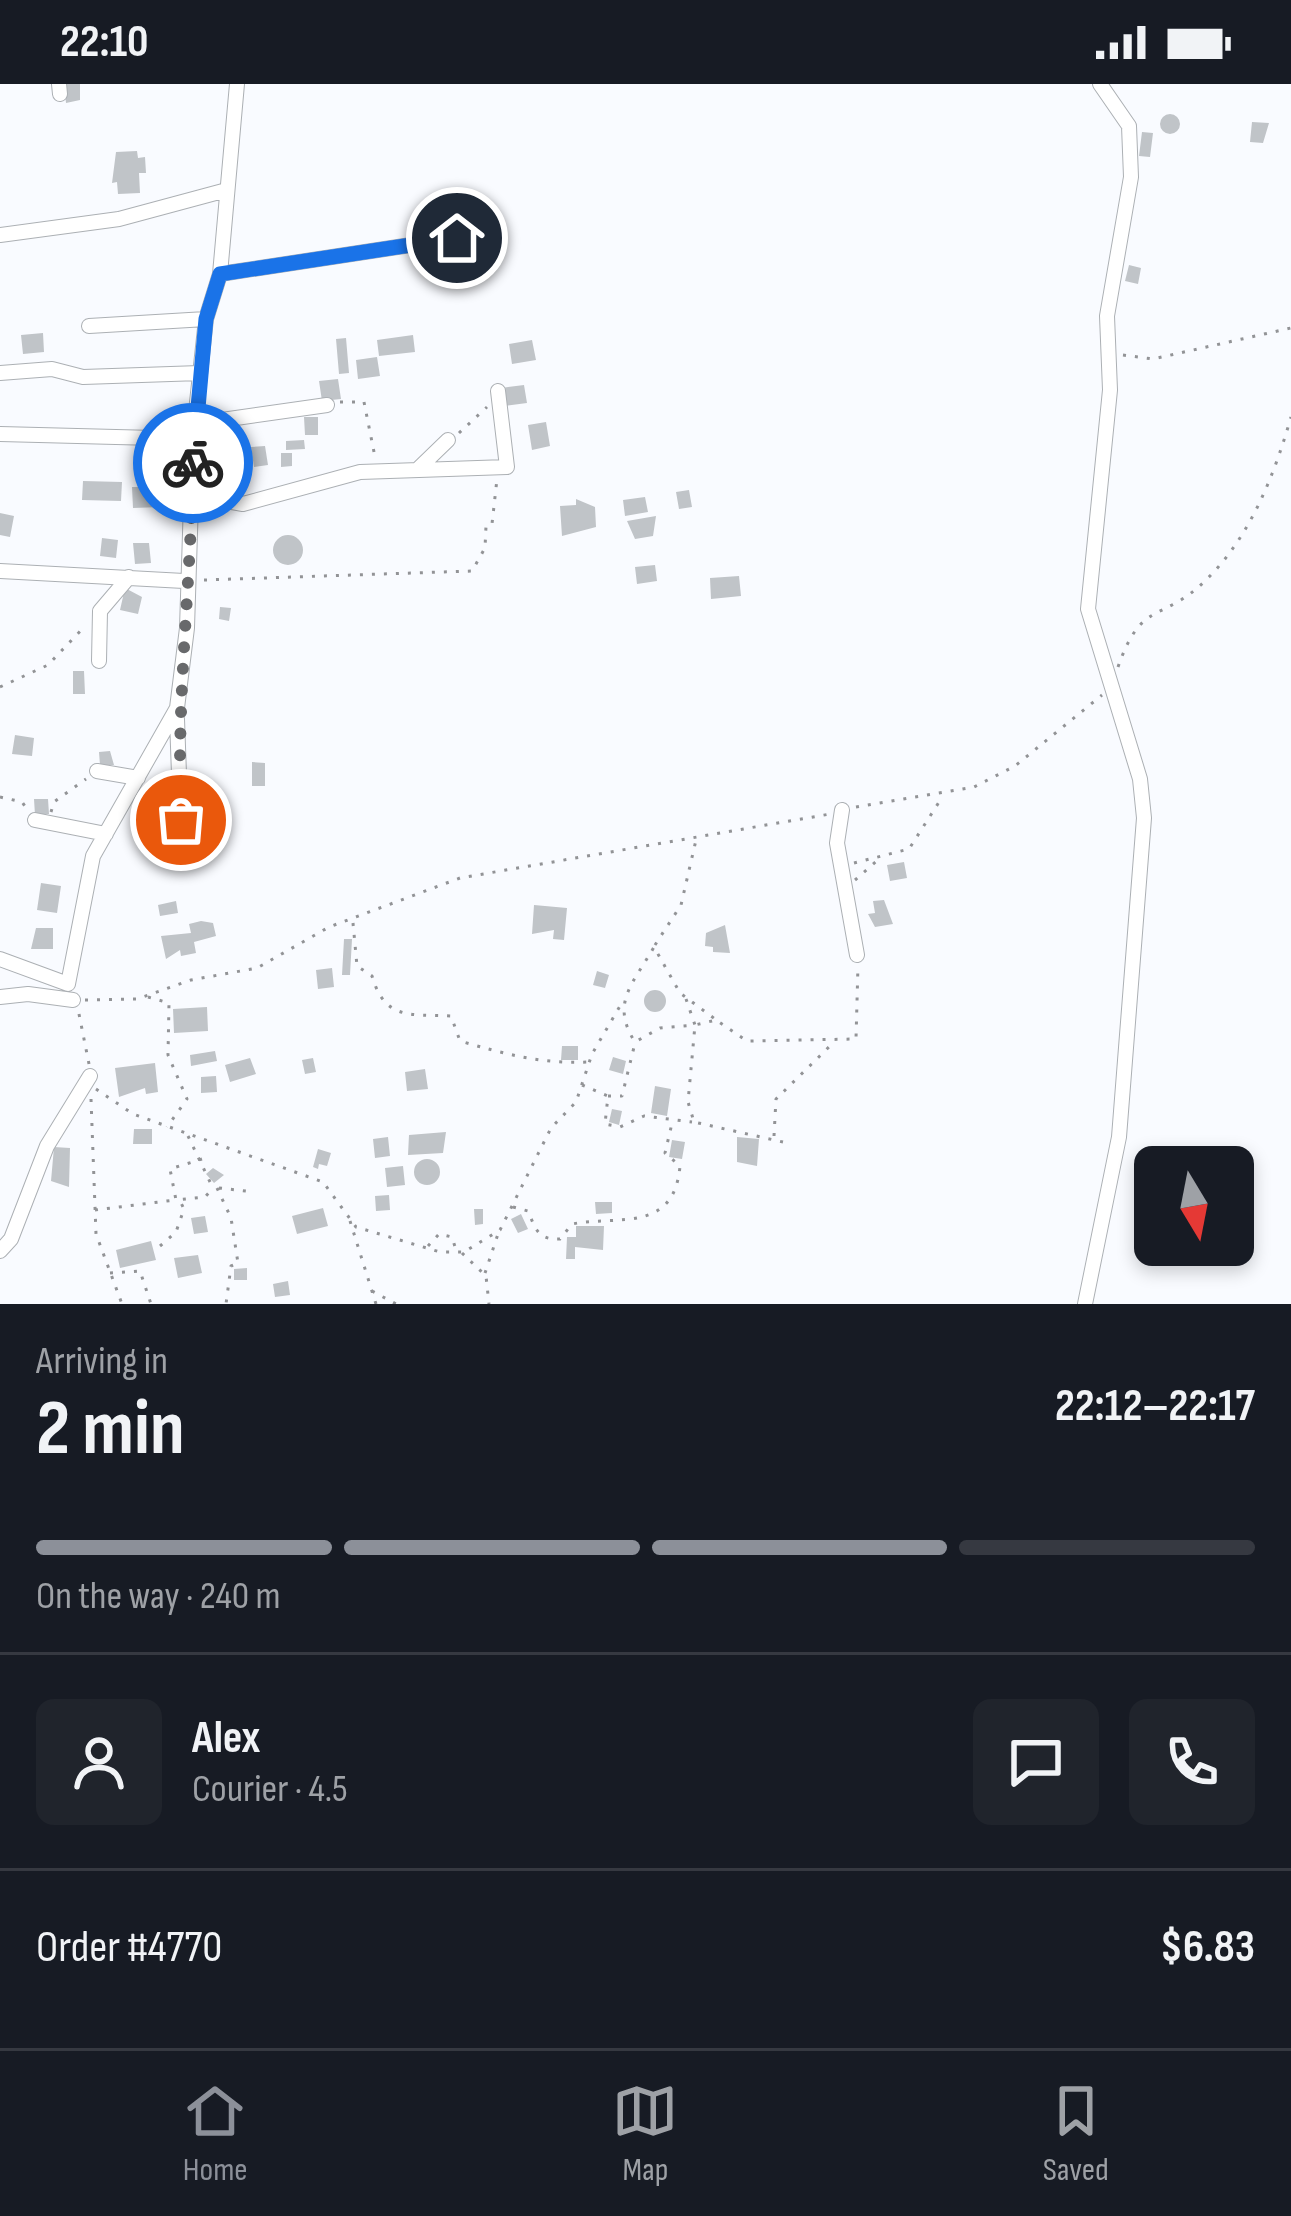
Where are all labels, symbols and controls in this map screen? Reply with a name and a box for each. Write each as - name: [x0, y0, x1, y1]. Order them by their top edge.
- text: 22:10: [60, 15, 149, 70]
- pin: [406, 187, 508, 289]
- icon: home: [424, 205, 490, 271]
- courier: [133, 403, 253, 523]
- icon: bike: [160, 430, 226, 496]
- pin: [130, 769, 232, 871]
- icon: bag: [148, 787, 214, 853]
- north arrow: [1134, 1146, 1254, 1266]
- map controls: [1134, 1146, 1254, 1266]
- text: Arriving in: [36, 1338, 168, 1385]
- text: 22:12–22:17: [1055, 1379, 1255, 1434]
- text: 2 min: [36, 1383, 185, 1476]
- text: On the way · 240 m: [36, 1573, 280, 1620]
- button: person: [36, 1699, 162, 1825]
- button: chat: [973, 1699, 1099, 1825]
- button: phone: [1129, 1699, 1255, 1825]
- text: Alex: [192, 1711, 260, 1766]
- text: Courier · 4.5: [192, 1766, 348, 1813]
- text: Order #4770: [36, 1920, 222, 1975]
- text: $6.83: [1160, 1920, 1255, 1975]
- tab: Home: [182, 2078, 248, 2190]
- tab: Map: [612, 2078, 678, 2190]
- tab: Saved: [1043, 2078, 1109, 2190]

